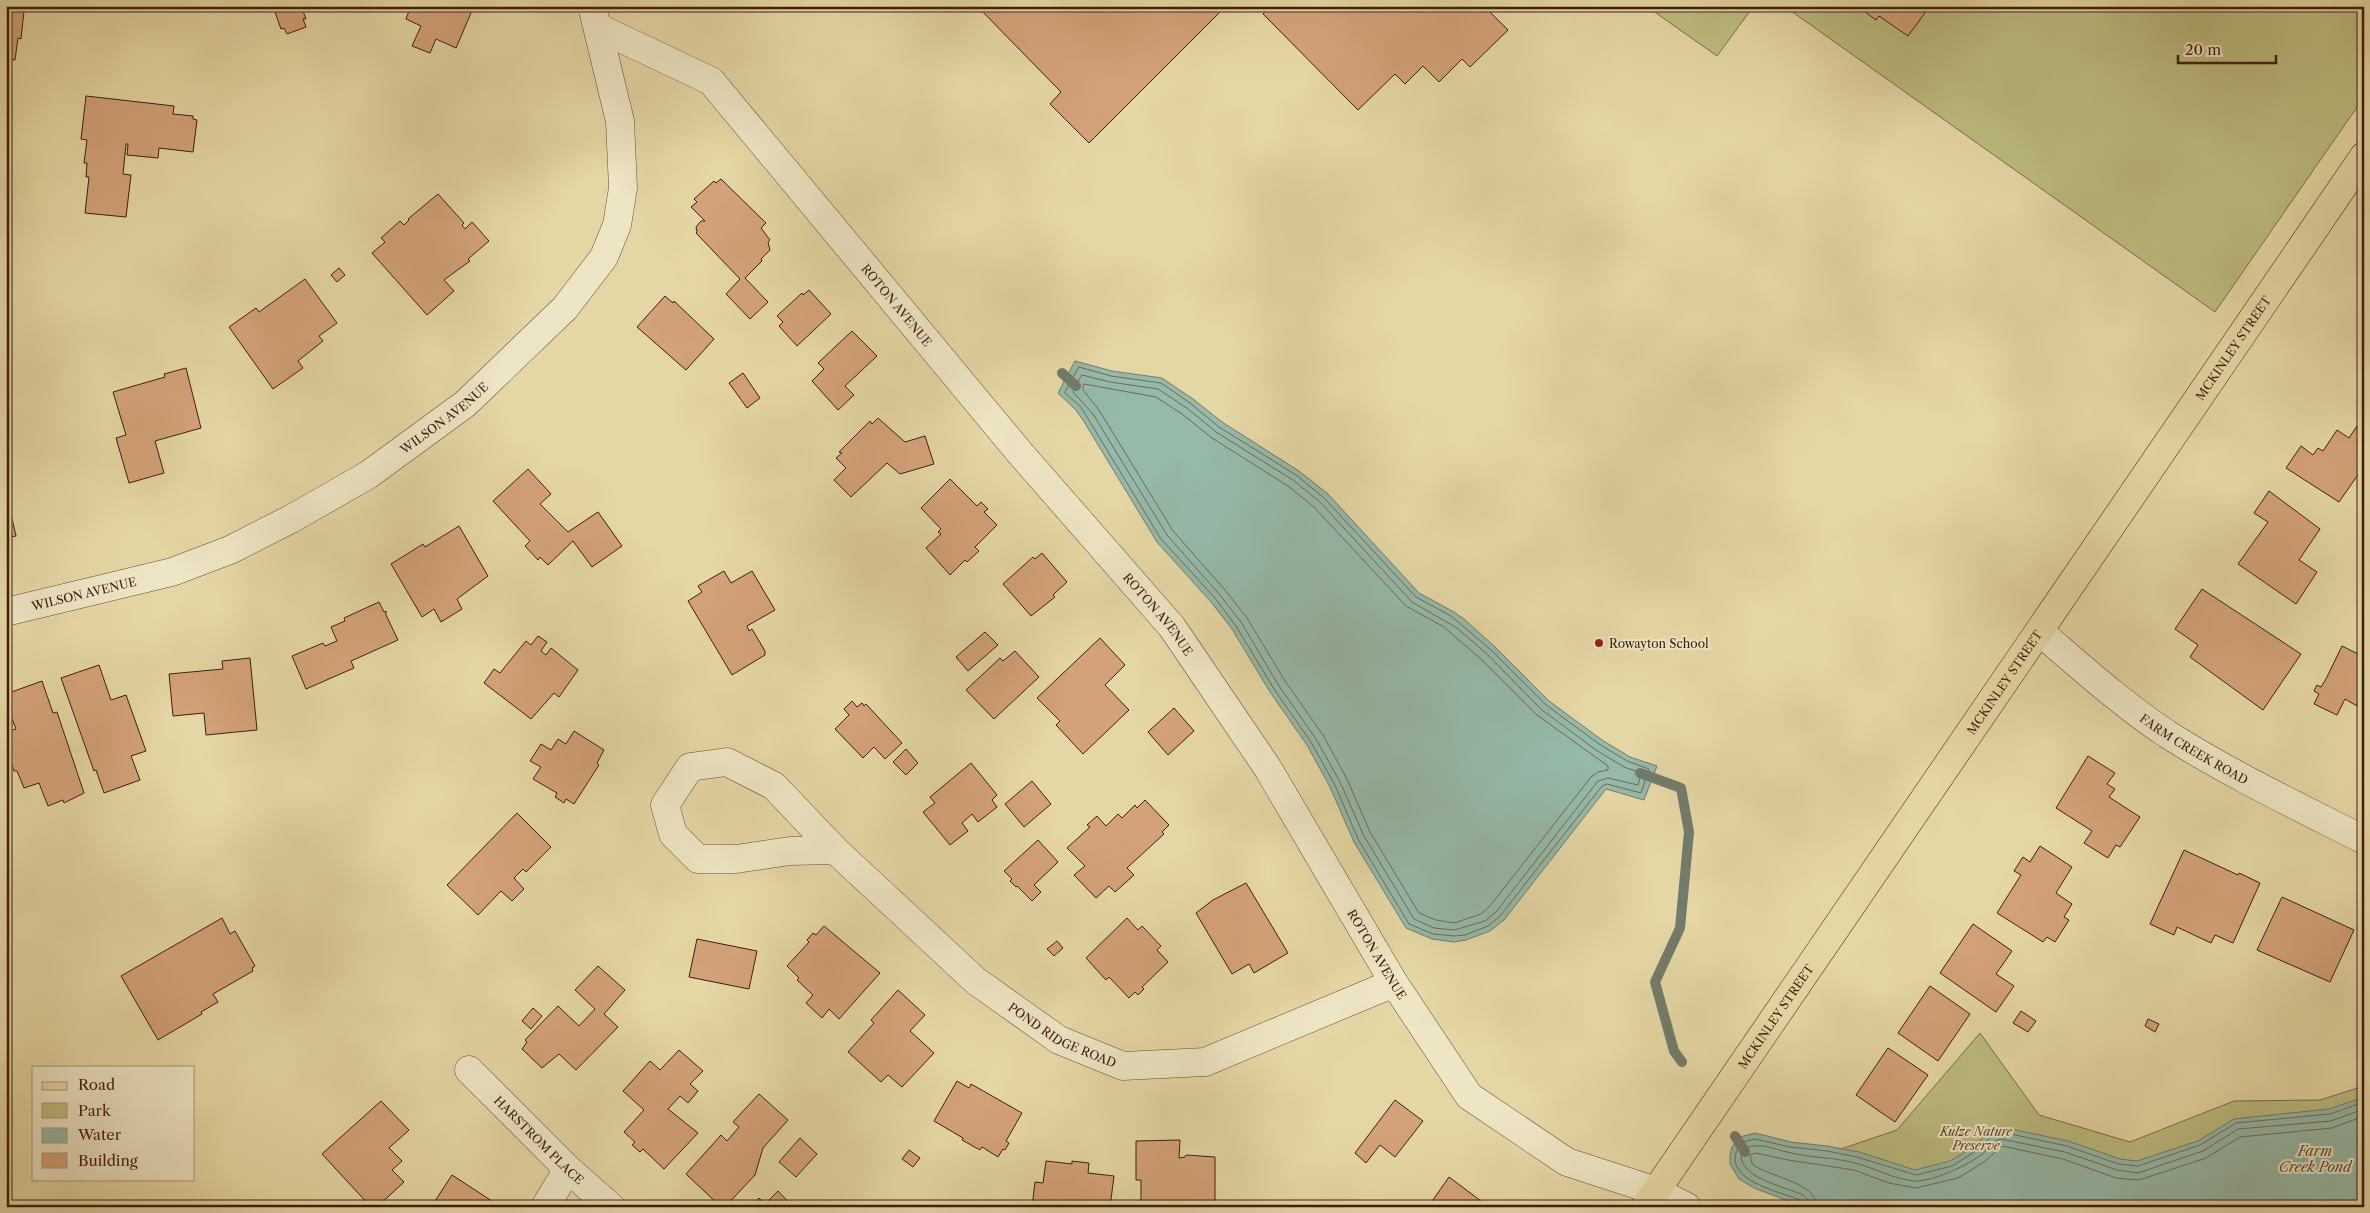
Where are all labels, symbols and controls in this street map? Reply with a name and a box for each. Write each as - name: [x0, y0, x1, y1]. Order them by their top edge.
- scale bar: [2178, 32, 2275, 64]
- text: 20 m: [2185, 40, 2221, 59]
- street label: ROTON AVENUE: [858, 261, 935, 349]
- street label: MCKINLEY STREET: [2192, 293, 2274, 403]
- street label: WILSON AVENUE: [396, 379, 491, 457]
- street label: ROTON AVENUE: [1120, 570, 1197, 658]
- street label: WILSON AVENUE: [29, 573, 138, 613]
- street label: MCKINLEY STREET: [1963, 627, 2045, 737]
- place label: Rowayton School: [1609, 636, 1709, 651]
- marker: Rowayton School: [1593, 637, 1605, 649]
- street label: FARM CREEK ROAD: [2137, 710, 2251, 787]
- street label: ROTON AVENUE: [1345, 906, 1410, 1002]
- street label: MCKINLEY STREET: [1735, 961, 1816, 1071]
- street label: POND RIDGE ROAD: [1006, 999, 1119, 1070]
- legend: [32, 1066, 195, 1180]
- text: Road: [78, 1075, 115, 1094]
- street label: HARSTROM PLACE: [491, 1092, 587, 1187]
- text: Park: [78, 1101, 112, 1120]
- park label: Kulze Nature Preserve: [1939, 1124, 2013, 1153]
- text: Water: [77, 1125, 122, 1144]
- water label: Farm Creek Pond: [2279, 1142, 2353, 1176]
- text: Building: [78, 1151, 138, 1170]

